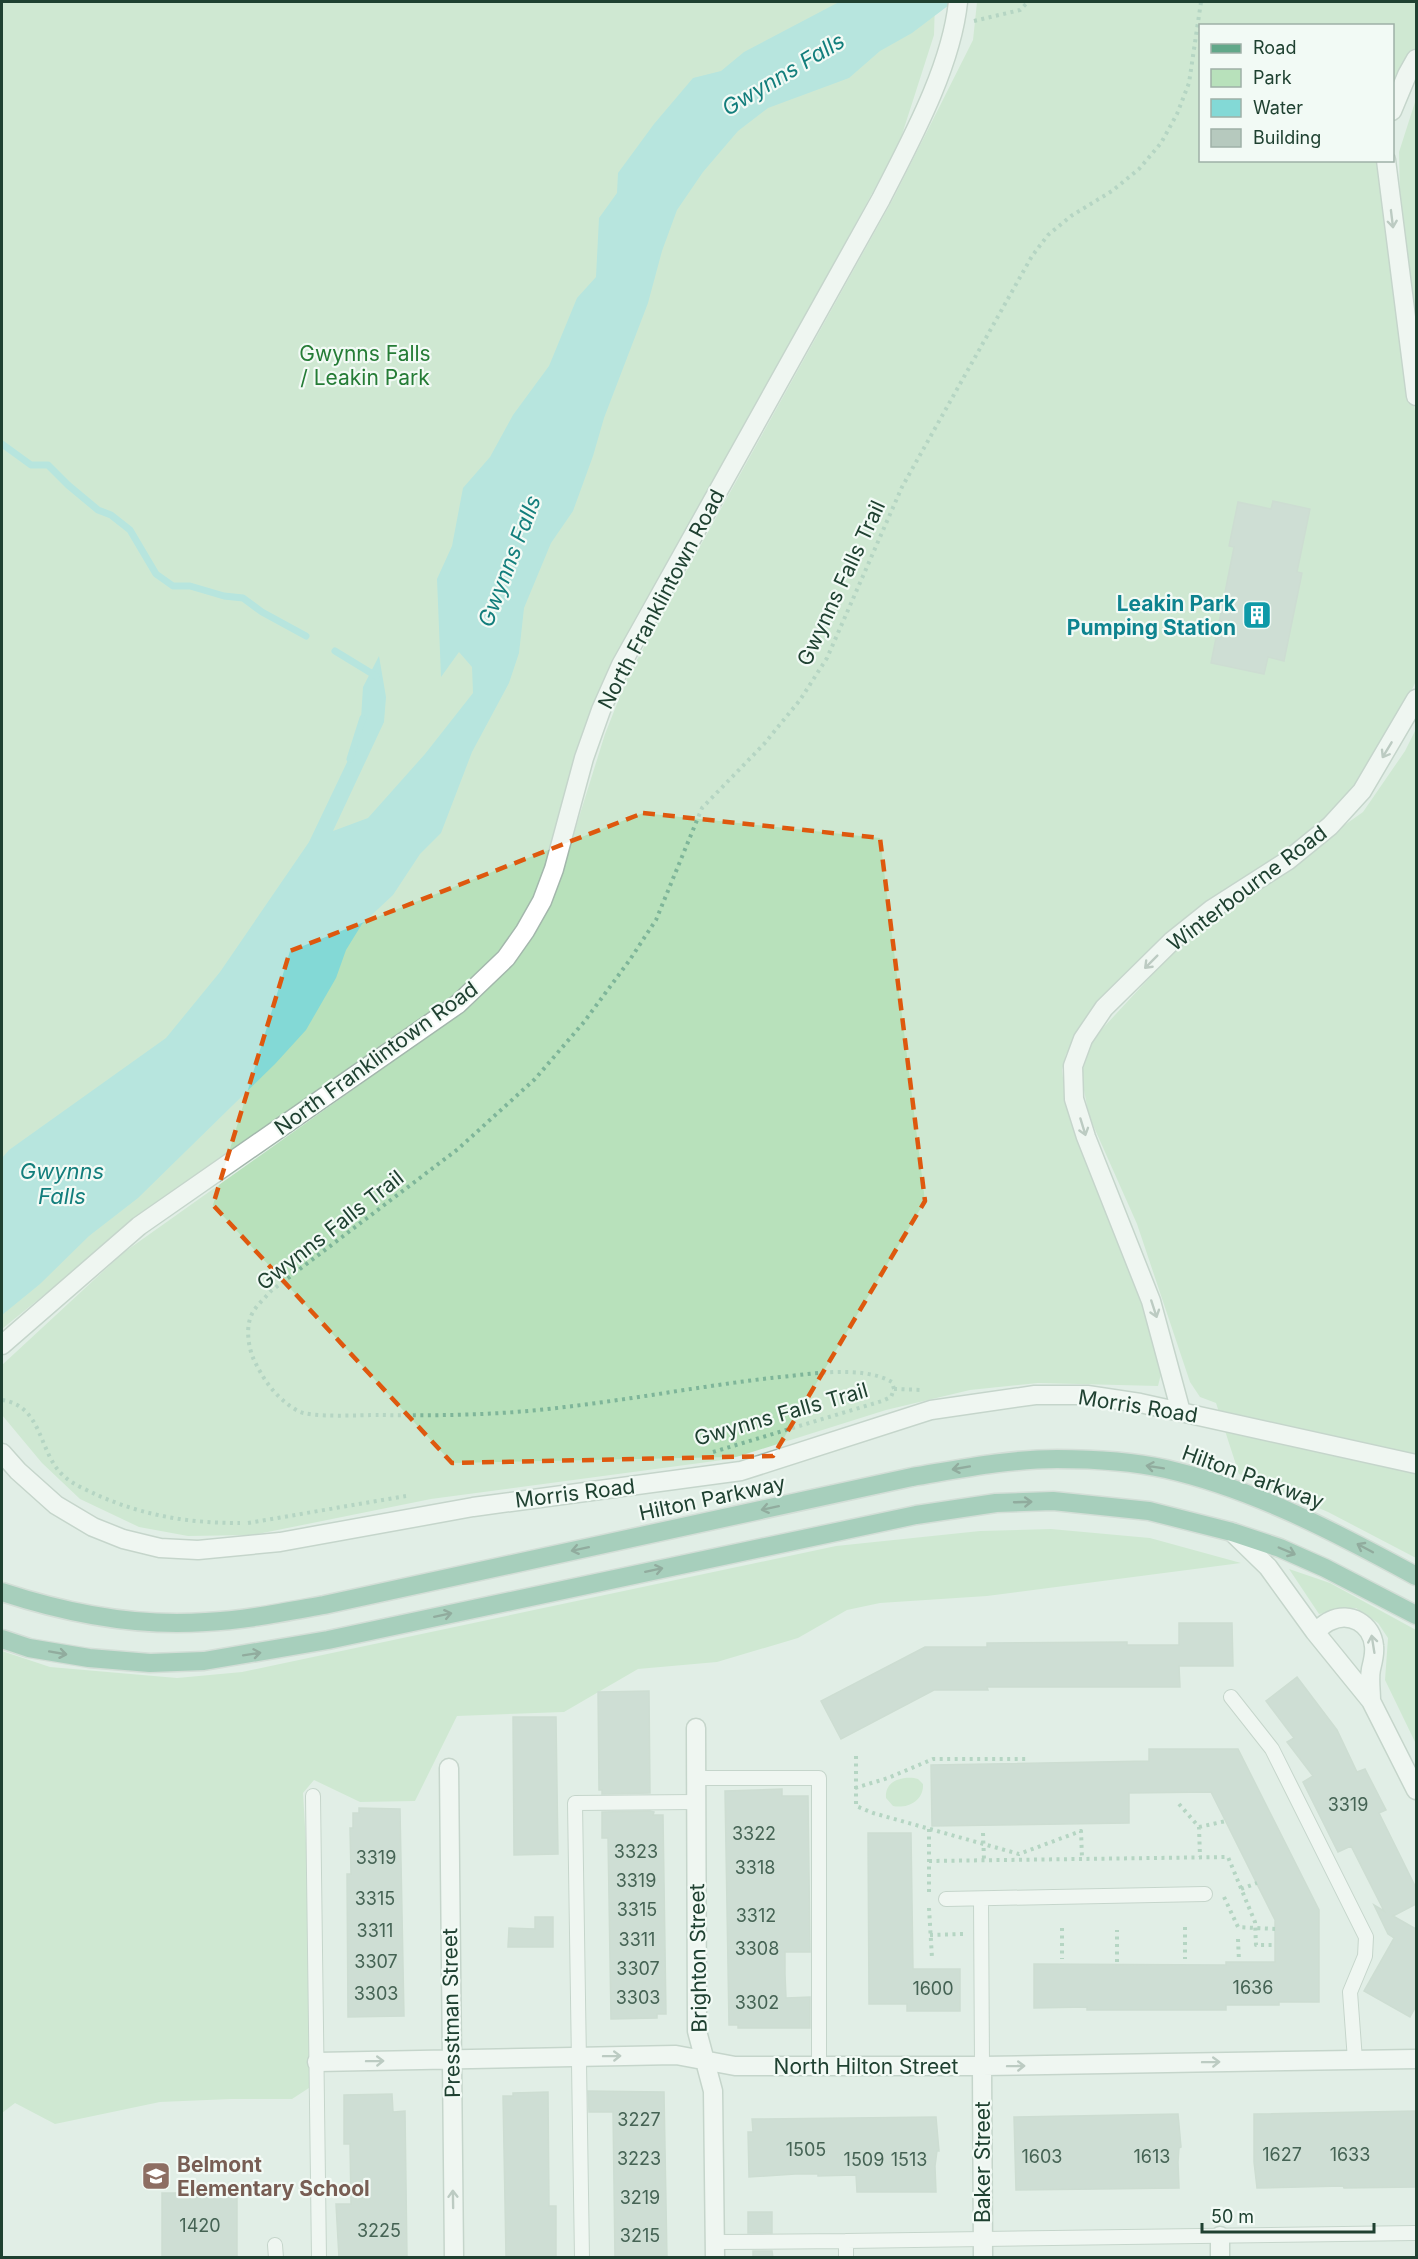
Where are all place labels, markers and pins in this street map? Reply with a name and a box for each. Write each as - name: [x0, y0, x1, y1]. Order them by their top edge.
- place label: Leakin Park Pumping Station: [1067, 591, 1237, 640]
- building icon: Leakin Park Pumping Station: [1241, 599, 1273, 631]
- place label: Belmont Elementary School: [177, 2152, 370, 2201]
- school or university icon: Belmont Elementary School: [140, 2160, 172, 2192]

